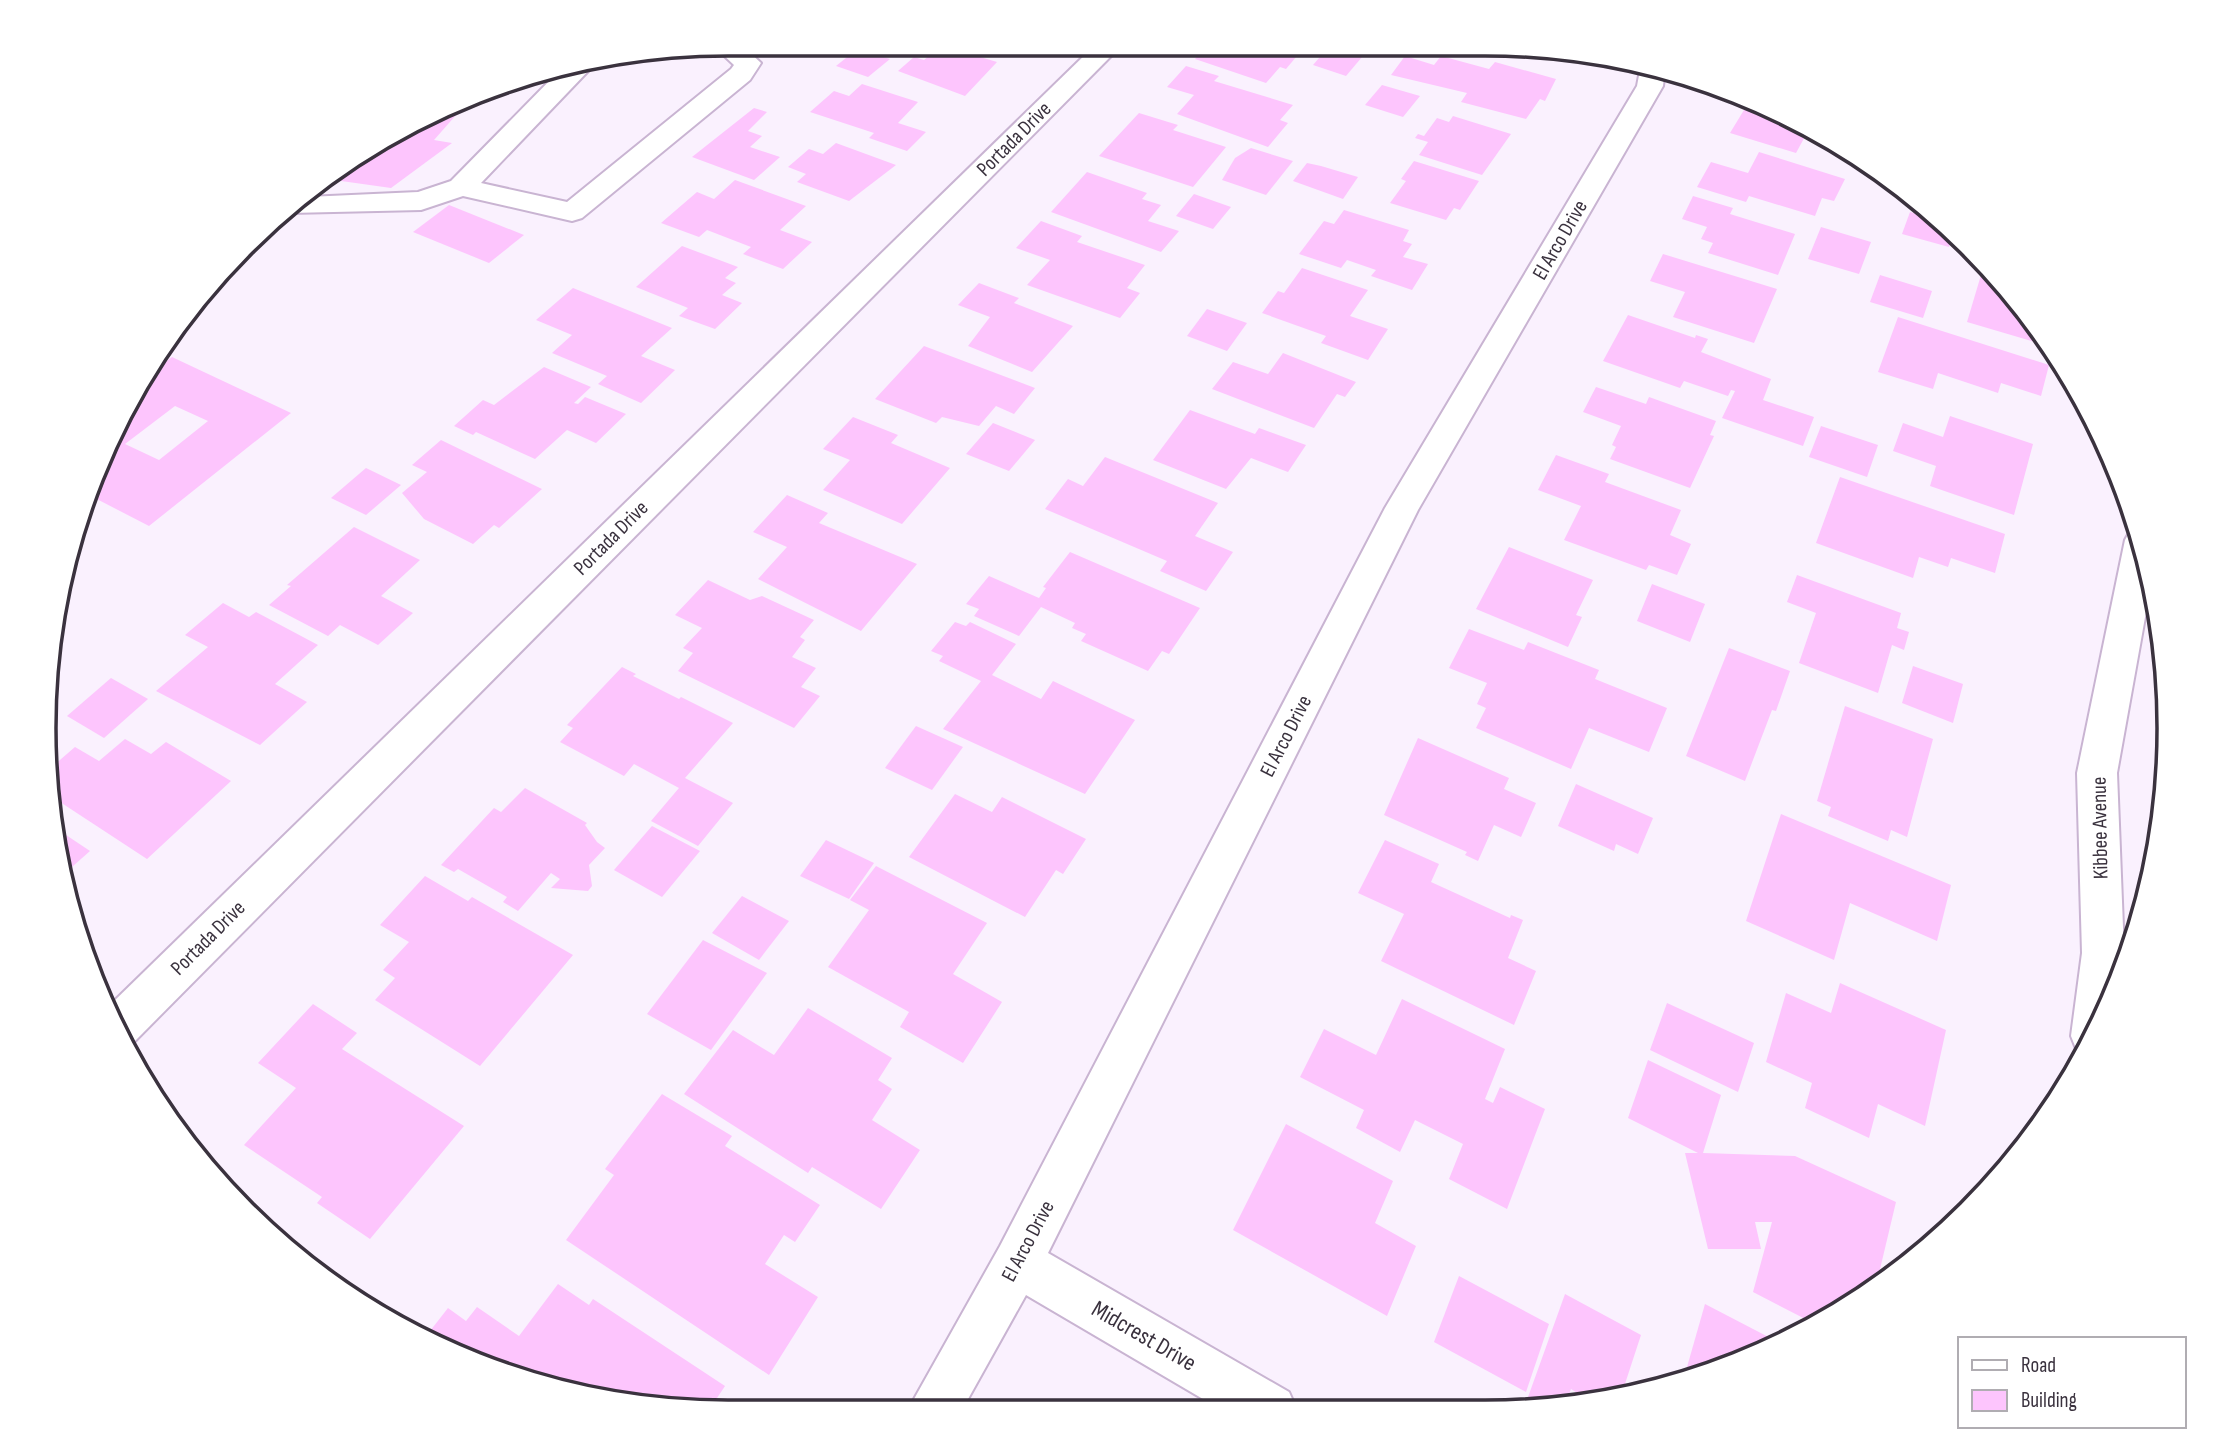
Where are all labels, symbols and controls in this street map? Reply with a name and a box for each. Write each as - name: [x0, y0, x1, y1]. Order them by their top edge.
- street label: Portada Drive: [972, 97, 1056, 181]
- street label: El Arco Drive: [1527, 196, 1593, 284]
- street label: Portada Drive: [569, 496, 653, 580]
- street label: El Arco Drive: [1255, 691, 1317, 781]
- street label: Kibbee Avenue: [2087, 777, 2113, 879]
- street label: Portada Drive: [166, 896, 250, 980]
- street label: El Arco Drive: [996, 1196, 1060, 1286]
- street label: Midcrest Drive: [1087, 1294, 1201, 1378]
- legend: [1958, 1337, 2185, 1428]
- text: Road: [2021, 1353, 2056, 1378]
- text: Building: [2021, 1388, 2077, 1413]

